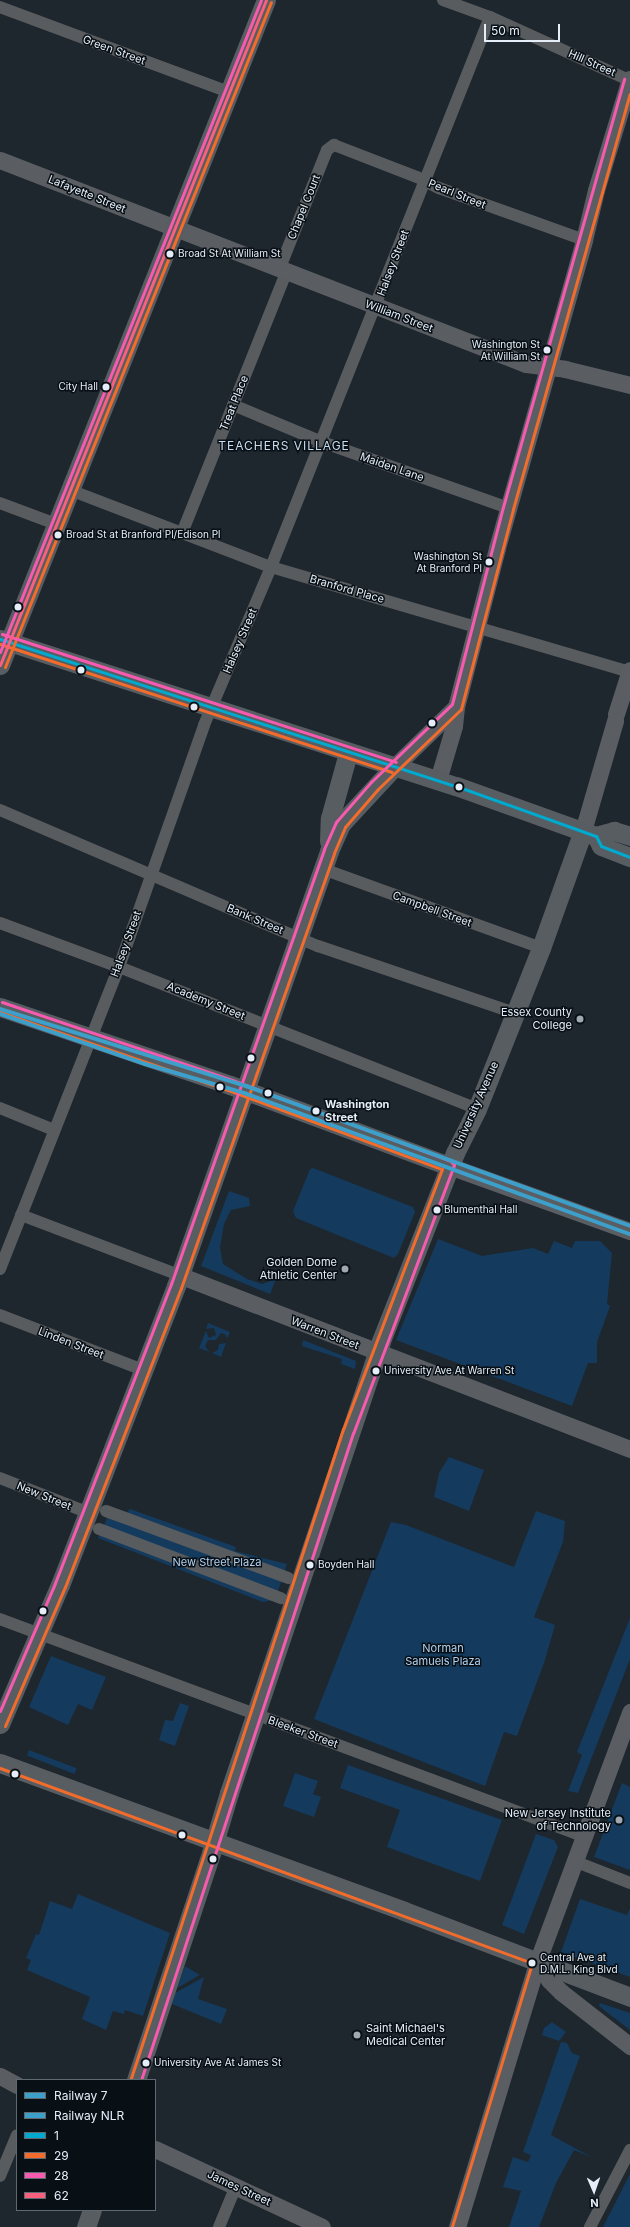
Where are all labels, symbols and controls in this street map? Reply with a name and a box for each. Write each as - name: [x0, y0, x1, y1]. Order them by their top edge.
- scale bar: [486, 16, 562, 42]
- text: 50 m: [491, 23, 520, 38]
- street label: Green Street: [81, 33, 147, 67]
- street label: Hill Street: [566, 47, 618, 79]
- street label: Lafayette Street: [46, 173, 128, 215]
- street label: Chapel Court: [285, 173, 323, 241]
- street label: Pearl Street: [426, 176, 488, 212]
- street label: Halsey Street: [374, 228, 412, 298]
- place label: Broad St At William St: [178, 248, 280, 260]
- marker: Broad St At William St: [165, 249, 175, 259]
- street label: William Street: [363, 297, 435, 335]
- place label: Washington St At William St: [472, 338, 540, 362]
- marker: Washington St At William St: [542, 345, 552, 355]
- street label: Treat Place: [217, 373, 251, 433]
- place label: City Hall: [58, 381, 98, 393]
- marker: City Hall: [101, 382, 111, 392]
- district label: TEACHERS VILLAGE: [218, 439, 350, 453]
- street label: Maiden Lane: [358, 450, 426, 484]
- place label: Broad St at Branford Pl/Edison Pl: [66, 529, 221, 541]
- marker: Broad St at Branford Pl/Edison Pl: [53, 530, 63, 540]
- place label: Washington St At Branford Pl: [414, 550, 482, 574]
- marker: Washington St At Branford Pl: [484, 557, 494, 567]
- street label: Branford Place: [308, 572, 386, 606]
- unlabelled marker: [13, 602, 23, 612]
- street label: Halsey Street: [220, 607, 260, 675]
- unlabelled marker: [76, 665, 86, 675]
- unlabelled marker: [189, 702, 199, 712]
- unlabelled marker: [427, 718, 437, 728]
- unlabelled marker: [454, 782, 464, 792]
- street label: Campbell Street: [391, 889, 473, 929]
- street label: Bank Street: [225, 901, 285, 937]
- street label: Halsey Street: [108, 909, 144, 979]
- street label: Academy Street: [165, 979, 247, 1023]
- place label: Essex County College: [501, 1006, 572, 1032]
- marker: Essex County College: [575, 1014, 585, 1024]
- unlabelled marker: [246, 1053, 256, 1063]
- street label: University Avenue: [451, 1059, 501, 1151]
- unlabelled marker: [215, 1082, 225, 1092]
- unlabelled marker: [263, 1088, 273, 1098]
- place label: Washington Street: [325, 1098, 389, 1124]
- marker: Washington Street: [310, 1105, 322, 1117]
- place label: Blumenthal Hall: [444, 1204, 517, 1216]
- marker: Blumenthal Hall: [432, 1205, 442, 1215]
- place label: Golden Dome Athletic Center: [260, 1256, 337, 1282]
- marker: Golden Dome Athletic Center: [340, 1264, 350, 1274]
- street label: Warren Street: [289, 1314, 361, 1352]
- street label: Linden Street: [36, 1324, 106, 1362]
- place label: University Ave At Warren St: [384, 1365, 514, 1377]
- marker: University Ave At Warren St: [371, 1366, 381, 1376]
- street label: New Street: [15, 1479, 73, 1513]
- park label: New Street Plaza: [173, 1555, 261, 1569]
- place label: Boyden Hall: [318, 1559, 374, 1571]
- marker: Boyden Hall: [305, 1560, 315, 1570]
- unlabelled marker: [38, 1606, 48, 1616]
- park label: Norman Samuels Plaza: [405, 1642, 481, 1668]
- street label: Bleeker Street: [266, 1713, 340, 1751]
- unlabelled marker: [10, 1769, 20, 1779]
- place label: New Jersey Institute of Technology: [505, 1807, 611, 1833]
- marker: New Jersey Institute of Technology: [614, 1815, 624, 1825]
- unlabelled marker: [177, 1830, 187, 1840]
- unlabelled marker: [208, 1854, 218, 1864]
- place label: Central Ave at D.M.L. King Blvd: [540, 1951, 618, 1974]
- marker: Central Ave at D.M.L. King Blvd: [527, 1958, 537, 1968]
- place label: Saint Michael's Medical Center: [366, 2022, 445, 2048]
- marker: Saint Michael's Medical Center: [351, 2029, 363, 2041]
- place label: University Ave At James St: [154, 2057, 281, 2069]
- marker: University Ave At James St: [141, 2058, 151, 2068]
- legend: [16, 2079, 156, 2211]
- text: Railway 7: [54, 2088, 108, 2103]
- text: Railway NLR: [54, 2108, 124, 2123]
- text: 1: [54, 2128, 59, 2143]
- text: 29: [54, 2148, 69, 2163]
- text: 28: [54, 2168, 69, 2183]
- street label: James Street: [205, 2168, 273, 2208]
- north arrow: [574, 2171, 614, 2211]
- text: 62: [54, 2188, 69, 2203]
- text: N: [590, 2196, 599, 2210]

